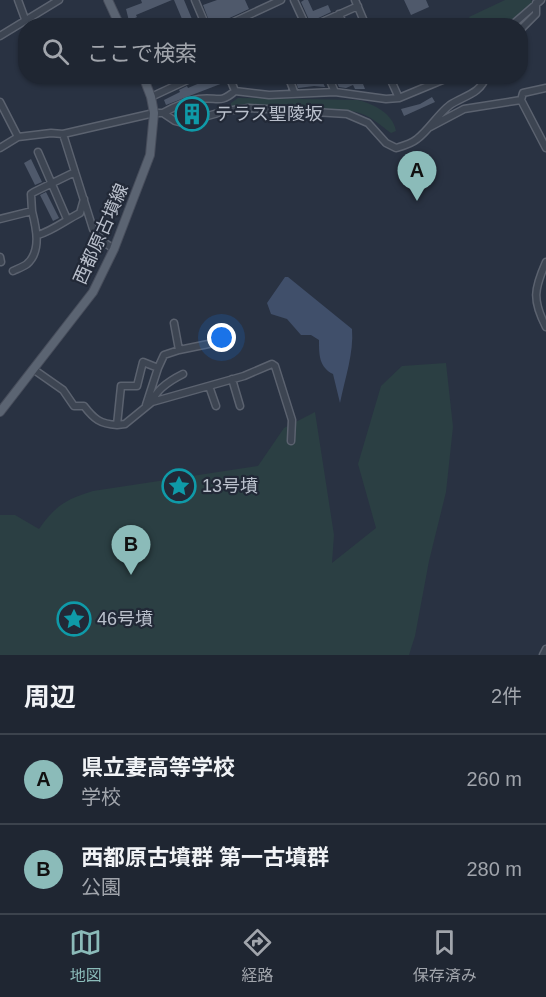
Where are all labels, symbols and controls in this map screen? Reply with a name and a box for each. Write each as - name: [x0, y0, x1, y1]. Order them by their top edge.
- search box: [18, 18, 528, 84]
- icon: search: [39, 35, 72, 68]
- text: ここで検索: [87, 41, 197, 66]
- building icon: テラス聖陵坂: [174, 96, 210, 132]
- place label: テラス聖陵坂: [215, 104, 323, 124]
- pin: A: [398, 152, 436, 201]
- street label: 西都原古墳線: [70, 181, 132, 287]
- your location: [207, 323, 236, 352]
- place icon: 13号墳: [161, 468, 197, 504]
- place label: 13号墳: [202, 476, 258, 496]
- pin: B: [112, 526, 150, 575]
- place icon: 46号墳: [56, 601, 92, 637]
- place label: 46号墳: [97, 609, 153, 629]
- text: 周辺: [24, 682, 76, 712]
- text: 2件: [491, 685, 522, 707]
- text: 県立妻高等学校: [81, 755, 235, 780]
- text: A: [36, 768, 51, 790]
- text: 260 m: [466, 768, 522, 790]
- text: 学校: [81, 786, 121, 808]
- text: 西都原古墳群 第一古墳群: [81, 845, 329, 870]
- text: B: [36, 858, 51, 880]
- text: 280 m: [466, 858, 522, 880]
- text: 公園: [81, 876, 121, 898]
- tab: 地図: [69, 926, 102, 986]
- tab: 経路: [241, 926, 274, 986]
- tab: 保存済み: [413, 926, 477, 986]

